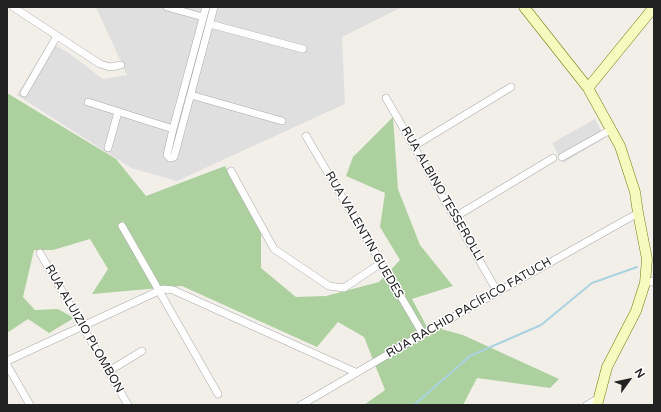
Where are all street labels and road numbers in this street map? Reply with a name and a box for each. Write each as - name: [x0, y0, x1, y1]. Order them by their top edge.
- street label: RUA ALBINO TESSEROLLI: [398, 124, 486, 264]
- street label: RUA VALENTIN GUEDES: [322, 169, 406, 301]
- street label: RUA RACHID PACÍFICO FATUCH: [384, 255, 554, 361]
- street label: RUA ALUIZIO PLOMBON: [41, 262, 127, 396]

